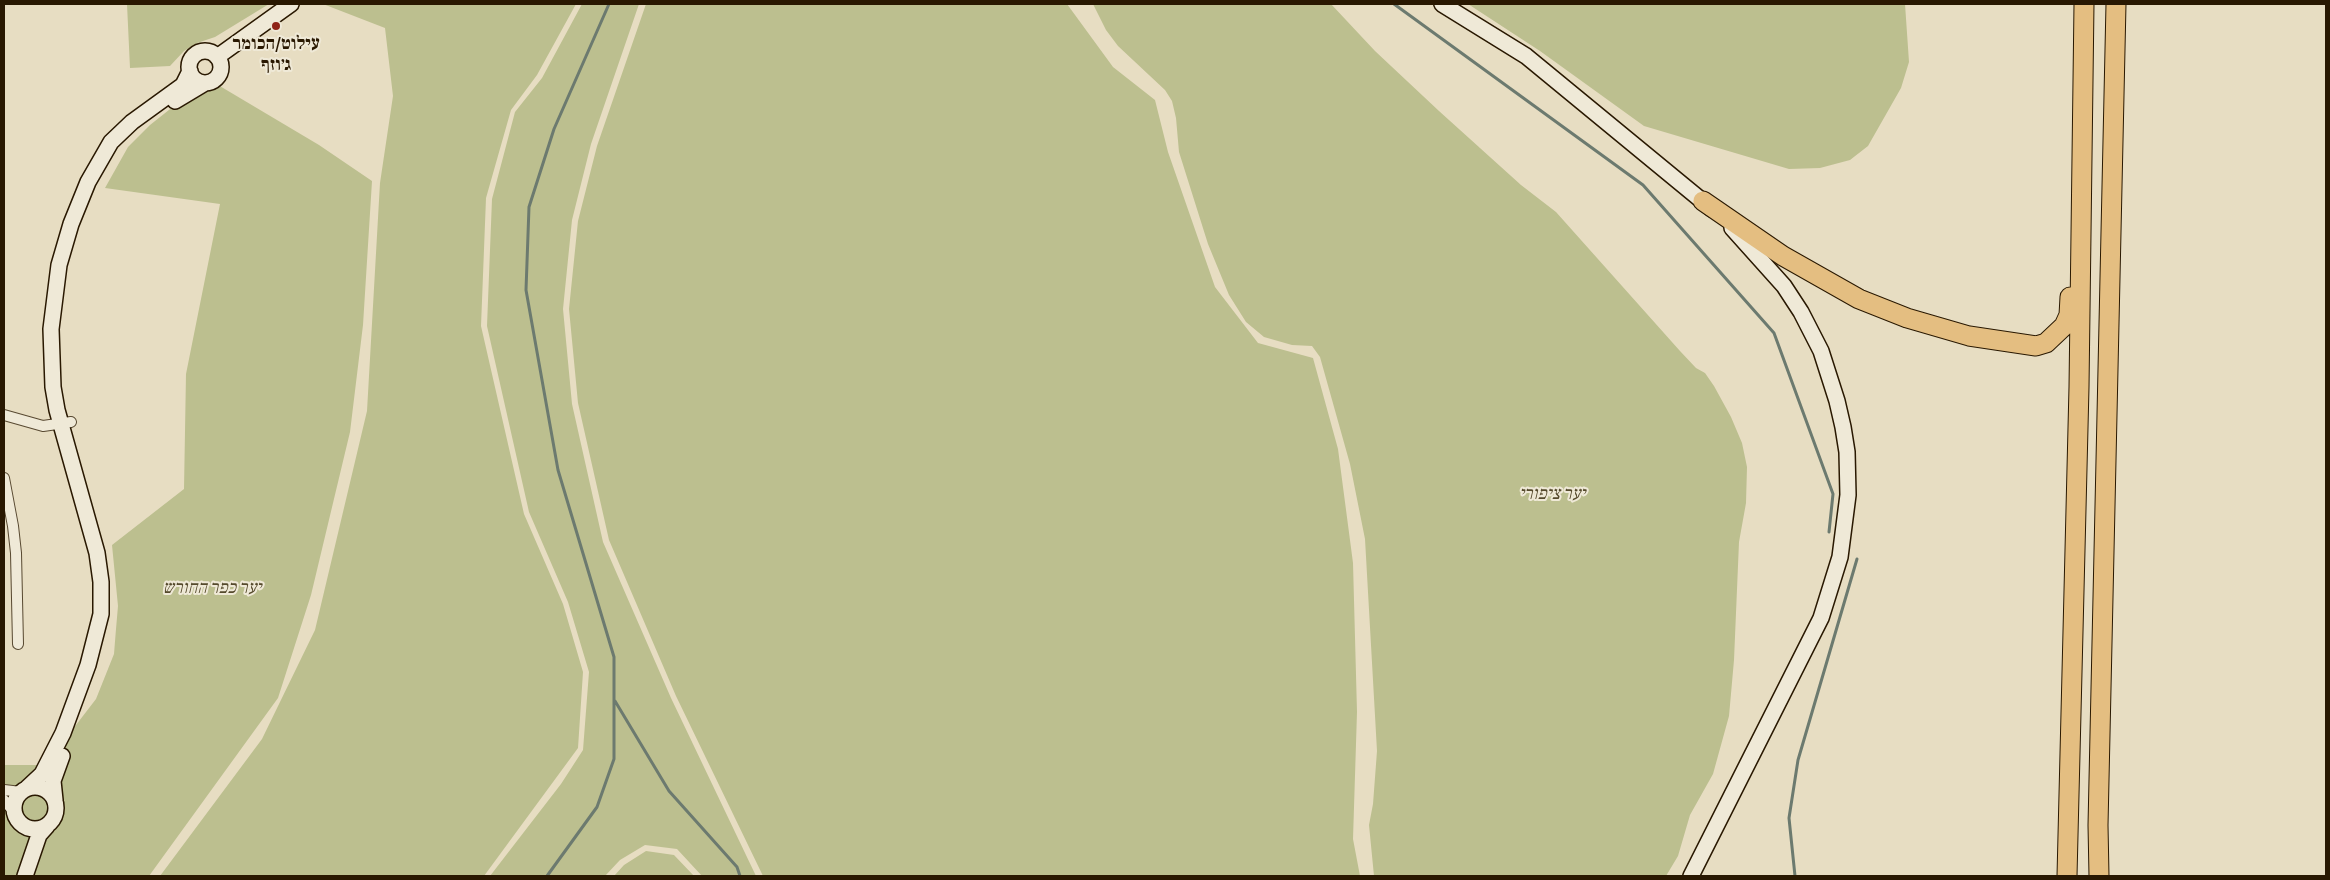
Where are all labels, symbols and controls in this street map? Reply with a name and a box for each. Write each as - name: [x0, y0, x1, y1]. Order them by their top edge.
- marker: עילוט/הכומר ג׳וזף: [270, 20, 282, 32]
- place label: עילוט/הכומר ג׳וזף: [232, 34, 320, 76]
- park label: יער ציפורי: [1519, 484, 1585, 506]
- park label: יער כפר החורש: [163, 578, 261, 600]

